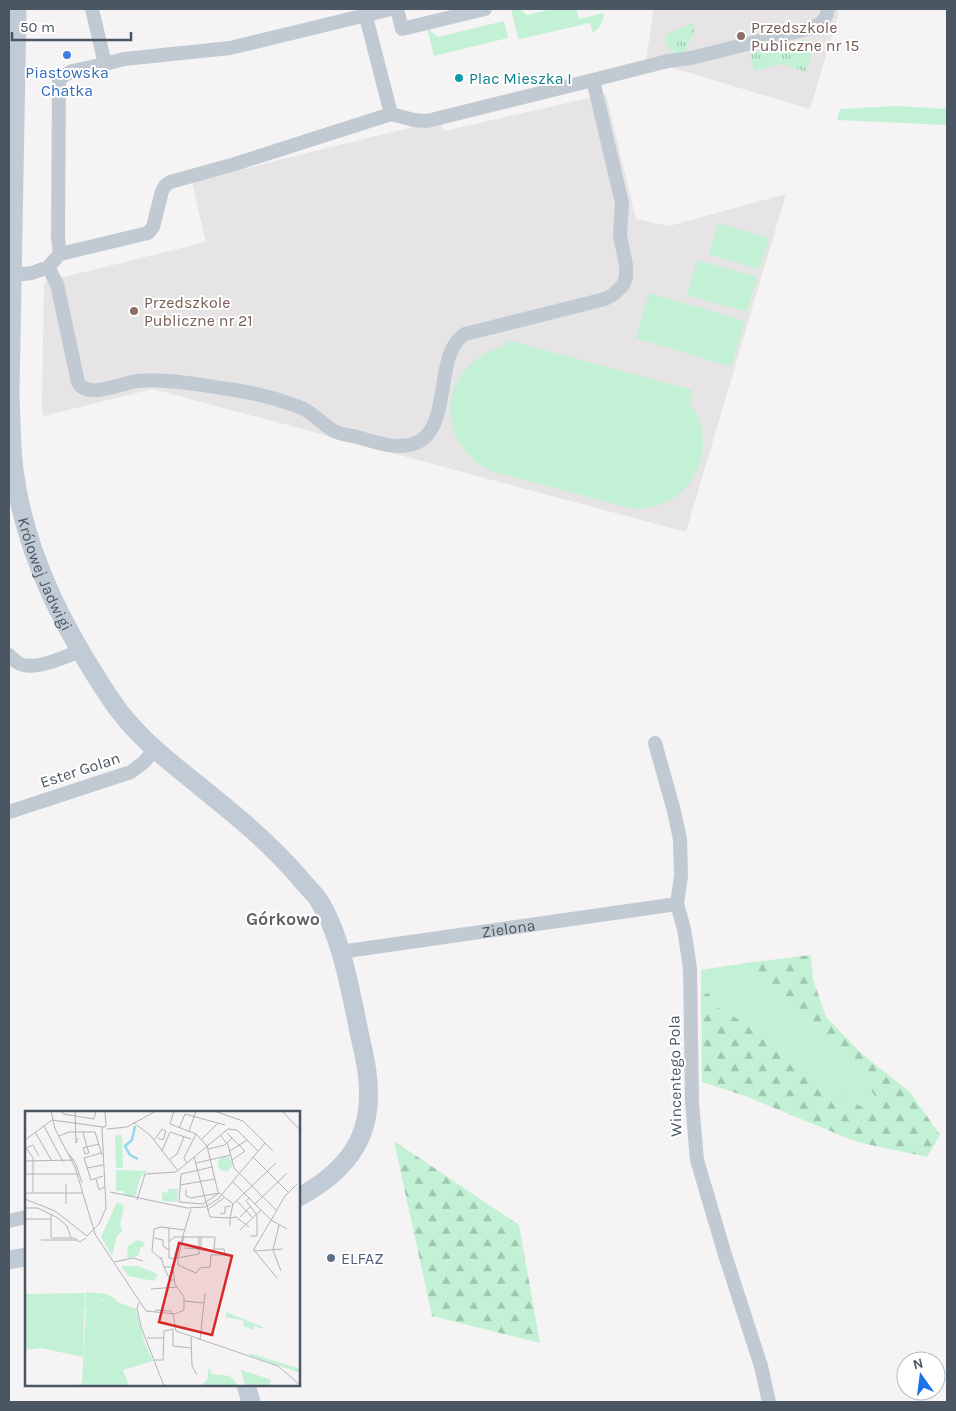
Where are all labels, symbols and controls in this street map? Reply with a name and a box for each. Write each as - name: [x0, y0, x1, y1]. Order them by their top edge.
- scale bar: [12, 10, 131, 42]
- text: 50 m: [20, 18, 55, 36]
- place label: Przedszkole Publiczne nr 15: [751, 18, 859, 55]
- marker: Przedszkole Publiczne nr 15: [735, 30, 747, 42]
- marker: Piastowska Chatka: [61, 49, 73, 61]
- place label: Piastowska Chatka: [25, 63, 109, 100]
- place label: Plac Mieszka I: [469, 69, 572, 88]
- marker: Plac Mieszka I: [453, 72, 465, 84]
- place label: Przedszkole Publiczne nr 21: [144, 293, 253, 330]
- marker: Przedszkole Publiczne nr 21: [128, 305, 140, 317]
- street label: Królowej Jadwigi: [14, 515, 77, 634]
- street label: Ester Golan: [37, 748, 123, 792]
- district label: Górkowo: [246, 908, 320, 930]
- street label: Zielona: [480, 915, 536, 941]
- street label: Wincentego Pola: [664, 1015, 686, 1137]
- inset map: [25, 1111, 300, 1386]
- place label: ELFAZ: [341, 1249, 384, 1268]
- marker: ELFAZ: [325, 1252, 337, 1264]
- north arrow: [896, 1351, 946, 1401]
- text: N: [911, 1354, 925, 1373]

